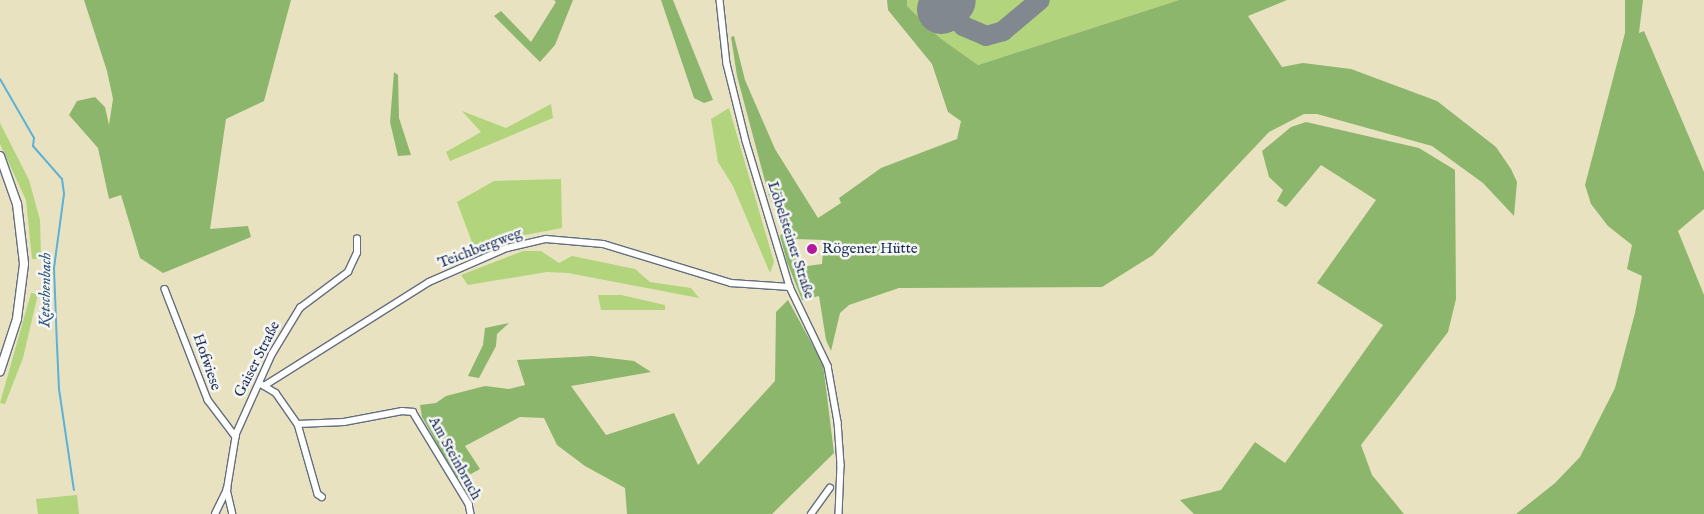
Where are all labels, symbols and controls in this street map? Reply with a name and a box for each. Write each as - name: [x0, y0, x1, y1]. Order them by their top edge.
- street label: Löbelsteiner Straße: [764, 179, 818, 301]
- street label: Teichbergweg: [435, 224, 525, 272]
- place label: Rögener Hütte: [822, 240, 918, 258]
- marker: Rögener Hütte: [806, 243, 818, 255]
- water label: Ketschenbach: [36, 252, 56, 328]
- street label: Gaiser Straße: [230, 318, 284, 400]
- street label: Hofwiese: [189, 331, 225, 393]
- street label: Am Steinbruch: [425, 413, 485, 503]

